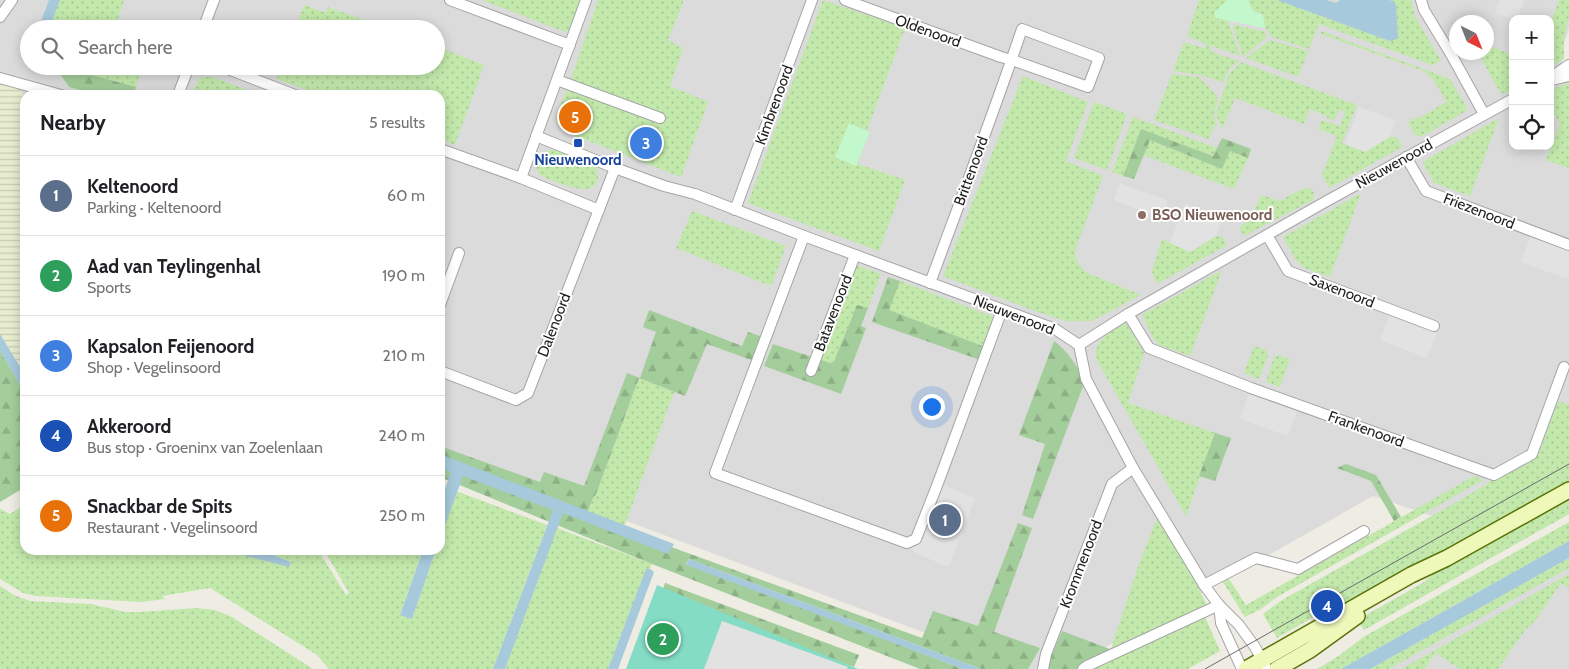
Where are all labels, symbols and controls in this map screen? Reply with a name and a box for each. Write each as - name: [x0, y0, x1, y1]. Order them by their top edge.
- street label: Oldenoord: [893, 11, 963, 51]
- north arrow: [1449, 15, 1494, 60]
- map controls: [1509, 15, 1554, 150]
- button: +: [1509, 15, 1554, 60]
- search box: [20, 20, 445, 75]
- icon: search: [38, 34, 66, 62]
- text: Search here: [78, 36, 172, 59]
- button: −: [1509, 60, 1554, 105]
- street label: Kimbrenoord: [751, 63, 797, 147]
- pin: 5: [559, 98, 591, 136]
- button: locate: [1509, 105, 1554, 150]
- text: Nearby: [40, 110, 106, 135]
- text: 5 results: [369, 113, 425, 132]
- pin: 3: [630, 124, 662, 162]
- street label: Brittenoord: [950, 134, 992, 208]
- street label: Nieuwenoord: [1352, 135, 1436, 193]
- marker: Nieuwenoord: [572, 137, 584, 149]
- place label: Nieuwenoord: [534, 151, 622, 169]
- text: Keltenoord: [87, 175, 178, 198]
- text: 1: [53, 186, 59, 205]
- text: 60 m: [387, 186, 425, 205]
- street label: Friezenoord: [1441, 189, 1517, 233]
- text: Parking · Keltenoord: [87, 198, 221, 217]
- place label: BSO Nieuwenoord: [1152, 206, 1272, 224]
- marker: BSO Nieuwenoord: [1136, 209, 1148, 221]
- text: Aad van Teylingenhal: [87, 255, 261, 278]
- text: 2: [52, 266, 60, 285]
- text: 190 m: [382, 266, 425, 285]
- street label: Saxenoord: [1307, 270, 1377, 312]
- street label: Batavenoord: [810, 272, 856, 354]
- text: Sports: [87, 278, 131, 297]
- street label: Dalenoord: [534, 291, 574, 359]
- street label: Nieuwenoord: [971, 291, 1057, 339]
- text: Kapsalon Feijenoord: [87, 335, 254, 358]
- text: 3: [52, 346, 60, 365]
- text: 210 m: [383, 346, 425, 365]
- text: Shop · Vegelinsoord: [87, 358, 221, 377]
- your location: [919, 394, 945, 420]
- street label: Frankenoord: [1326, 407, 1406, 451]
- text: Akkeroord: [87, 415, 171, 438]
- text: 4: [51, 426, 61, 445]
- text: 240 m: [379, 426, 425, 445]
- text: Bus stop · Groeninx van Zoelenlaan: [87, 438, 323, 457]
- text: Snackbar de Spits: [87, 495, 232, 518]
- pin: 1: [929, 501, 961, 539]
- text: 5: [52, 506, 60, 525]
- text: 250 m: [379, 506, 425, 525]
- street label: Krommenoord: [1056, 517, 1106, 611]
- text: Restaurant · Vegelinsoord: [87, 518, 258, 537]
- pin: 4: [1311, 587, 1343, 625]
- pin: 2: [647, 620, 679, 658]

